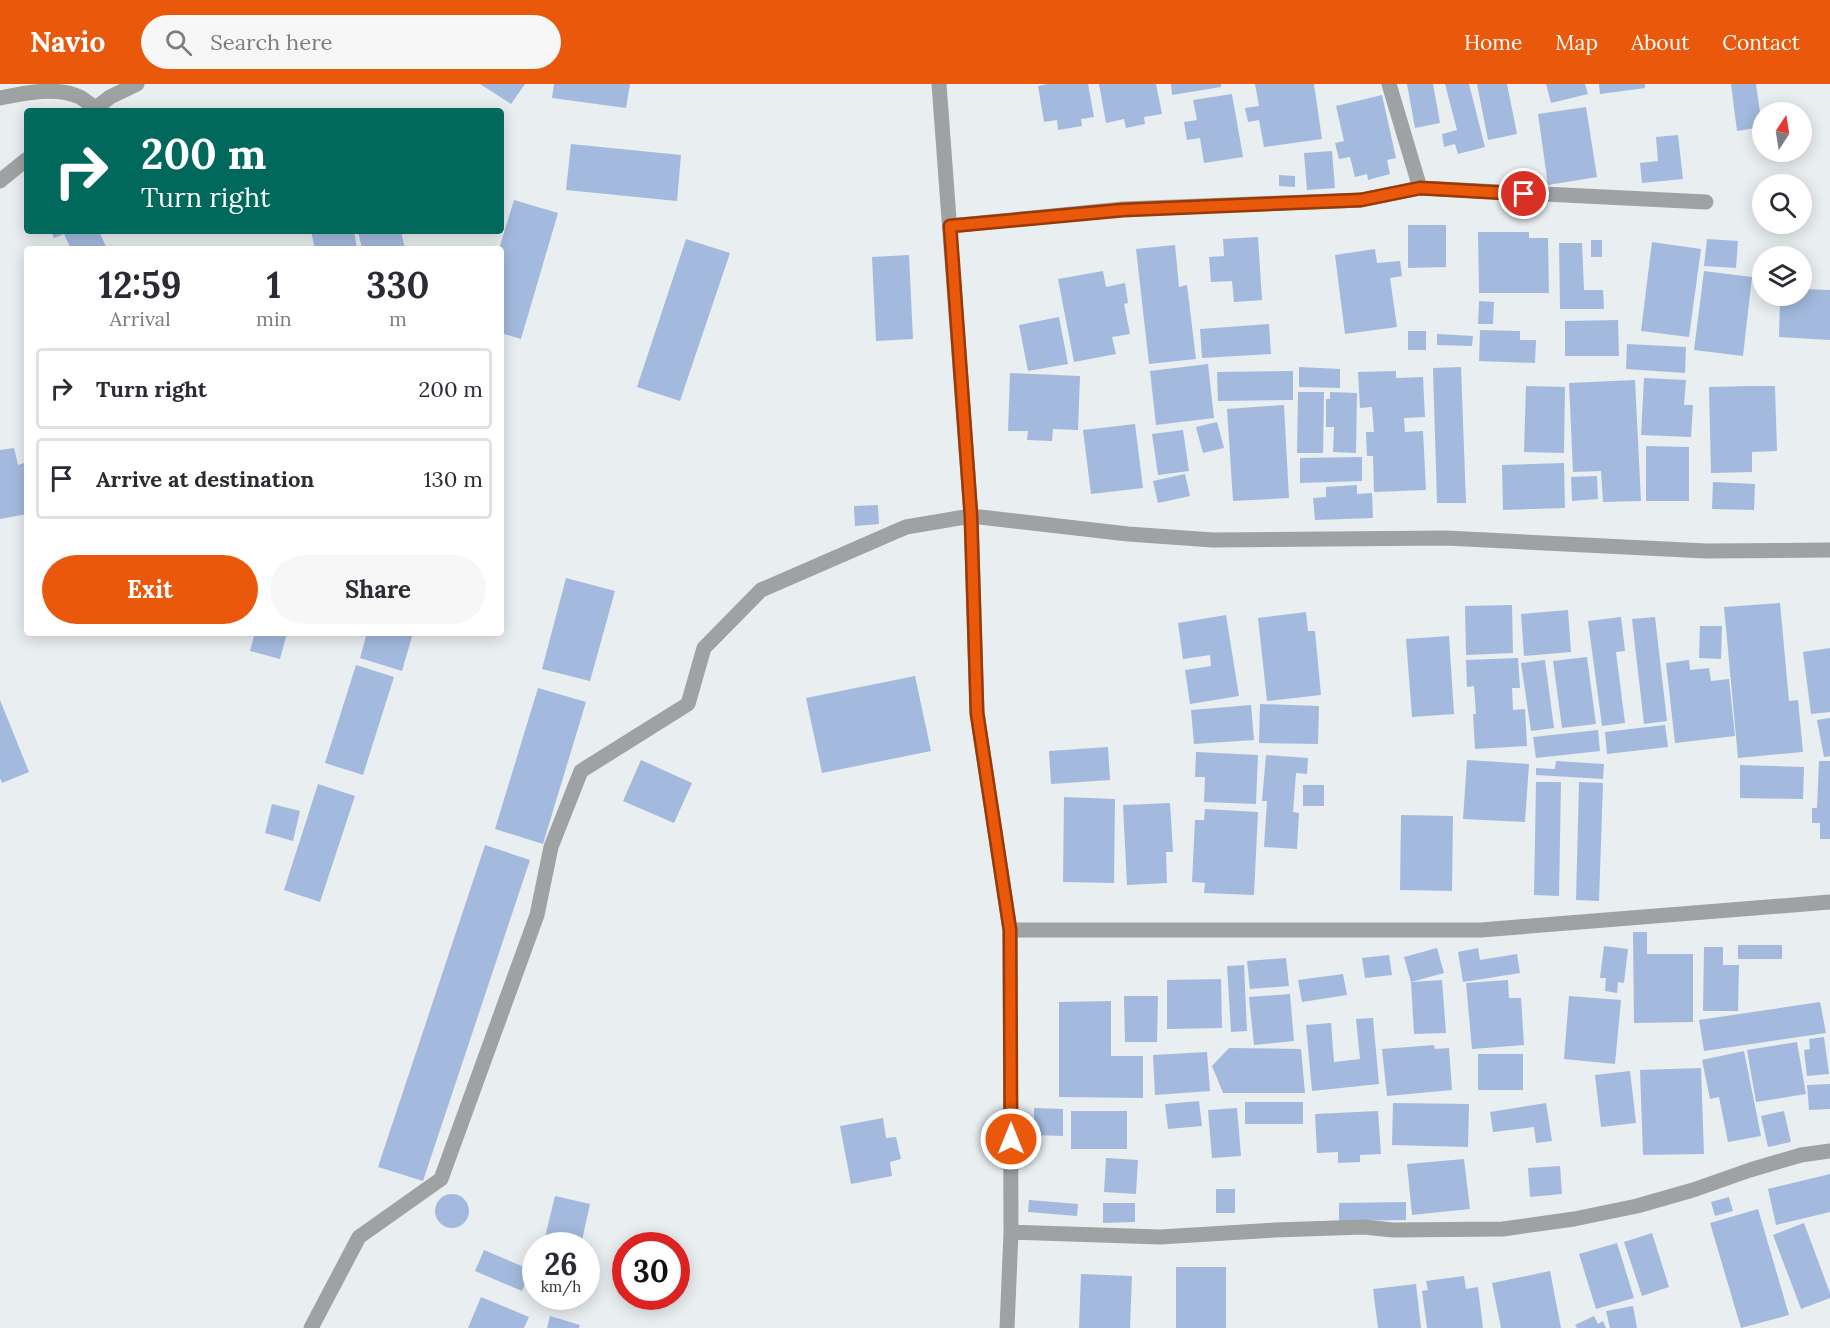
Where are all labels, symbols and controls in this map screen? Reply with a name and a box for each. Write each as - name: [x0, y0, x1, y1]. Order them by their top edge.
- search box: [141, 15, 561, 69]
- text: Navio: [30, 24, 105, 60]
- icon: search: [162, 26, 195, 59]
- text: Search here: [210, 28, 332, 56]
- text: Home: [1464, 29, 1522, 56]
- text: Map: [1555, 29, 1598, 56]
- text: About: [1631, 29, 1689, 56]
- text: Contact: [1722, 29, 1800, 56]
- north arrow: [1752, 102, 1812, 162]
- map controls: [1752, 102, 1812, 306]
- text: 200 m: [141, 127, 267, 181]
- icon: right: [42, 132, 120, 210]
- pin: [1498, 168, 1549, 219]
- button: search: [1752, 174, 1812, 234]
- icon: arrive: [1507, 177, 1540, 210]
- text: Turn right: [141, 180, 270, 214]
- button: layers: [1752, 246, 1812, 306]
- text: 12:59: [99, 262, 182, 308]
- text: 1: [267, 262, 281, 308]
- text: 330: [366, 262, 429, 308]
- text: Arrival: [109, 306, 171, 331]
- text: min: [256, 306, 292, 331]
- text: m: [389, 306, 407, 331]
- icon: right: [45, 372, 78, 405]
- text: Turn right: [96, 375, 207, 403]
- text: 200 m: [418, 375, 483, 403]
- icon: arrive: [45, 462, 78, 495]
- text: Arrive at destination: [96, 465, 314, 493]
- text: 130 m: [424, 465, 483, 493]
- button: Exit: [42, 555, 258, 624]
- button: Share: [270, 555, 486, 624]
- position arrow: [979, 1107, 1043, 1171]
- speed limit sign: 30: [612, 1232, 690, 1310]
- text: 26: [544, 1245, 578, 1283]
- text: km/h: [541, 1277, 581, 1296]

